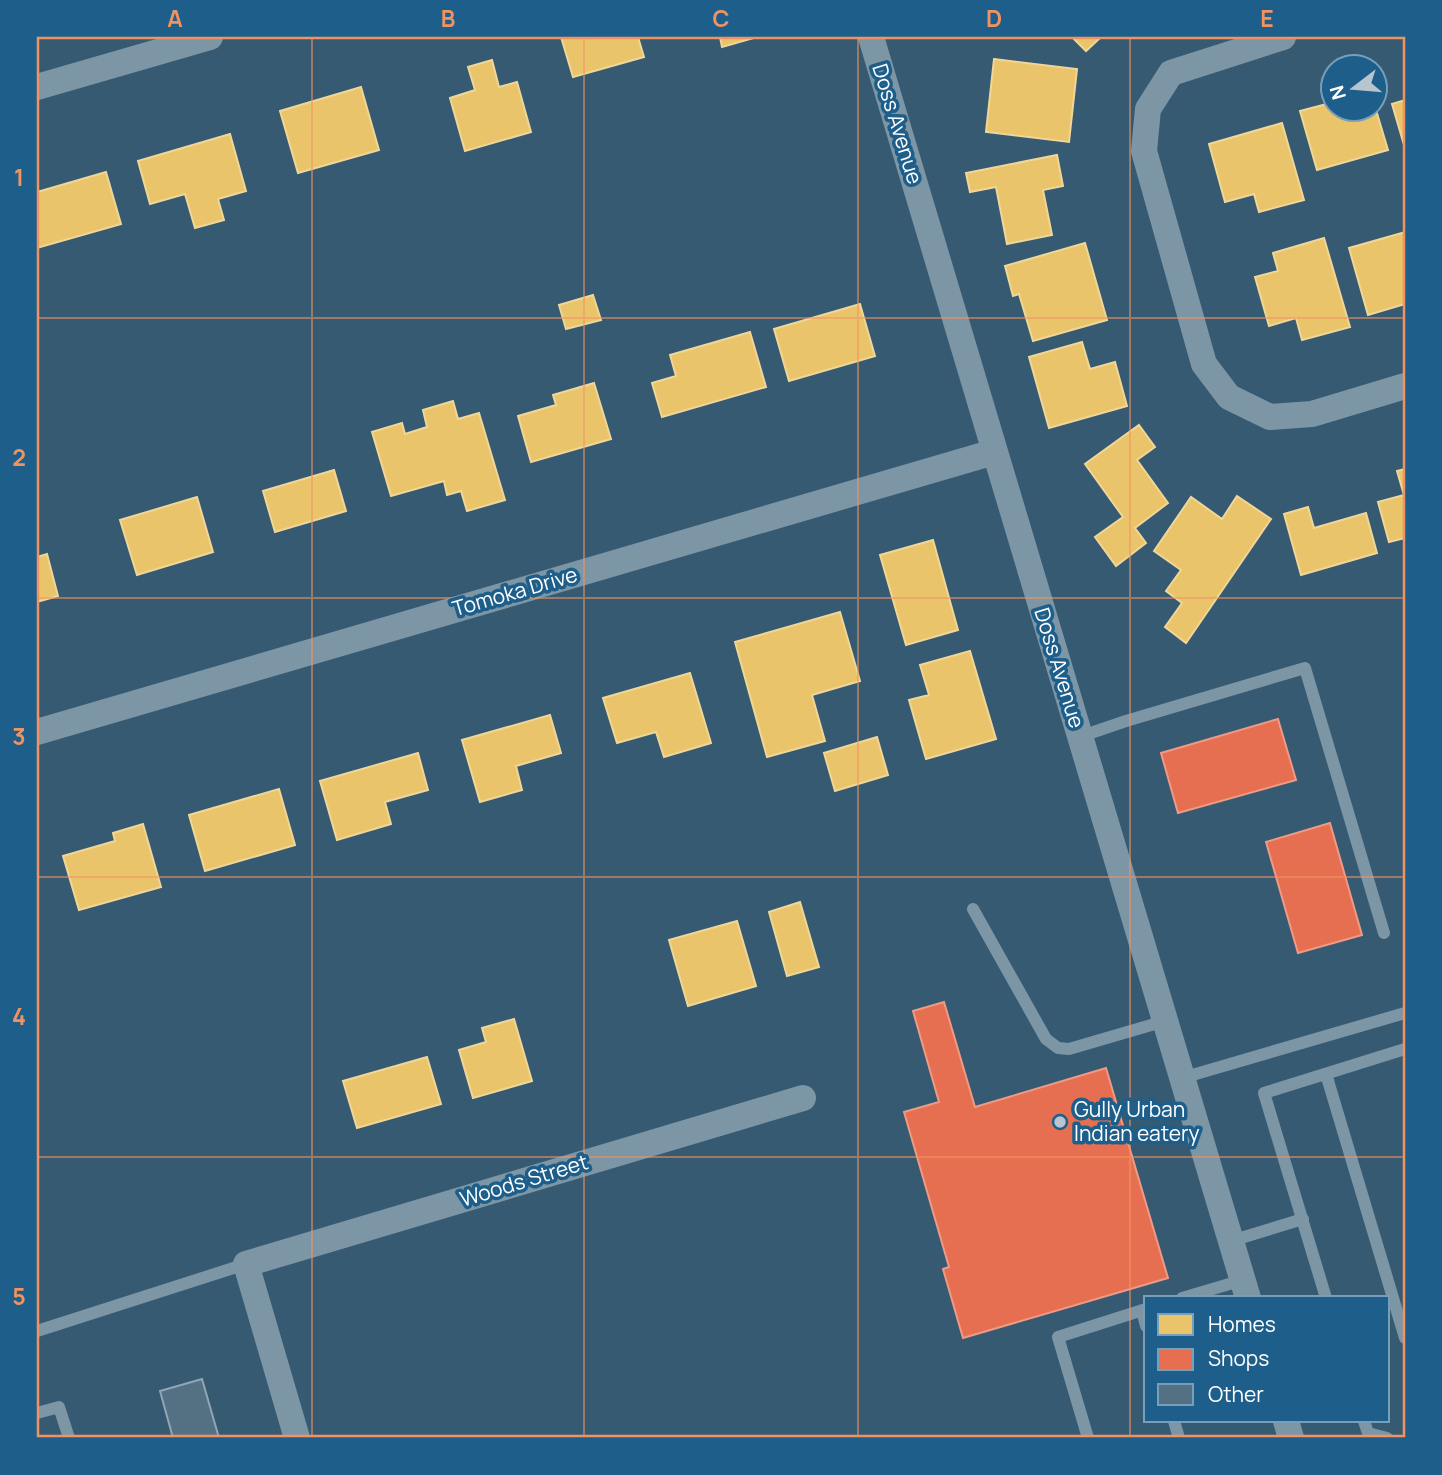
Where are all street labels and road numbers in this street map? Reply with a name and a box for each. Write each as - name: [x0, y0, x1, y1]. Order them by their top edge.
- street label: Doss Avenue: [866, 60, 930, 187]
- street label: Tomoka Drive: [449, 560, 580, 622]
- street label: Doss Avenue: [1028, 604, 1092, 731]
- street label: Woods Street: [456, 1147, 591, 1213]

